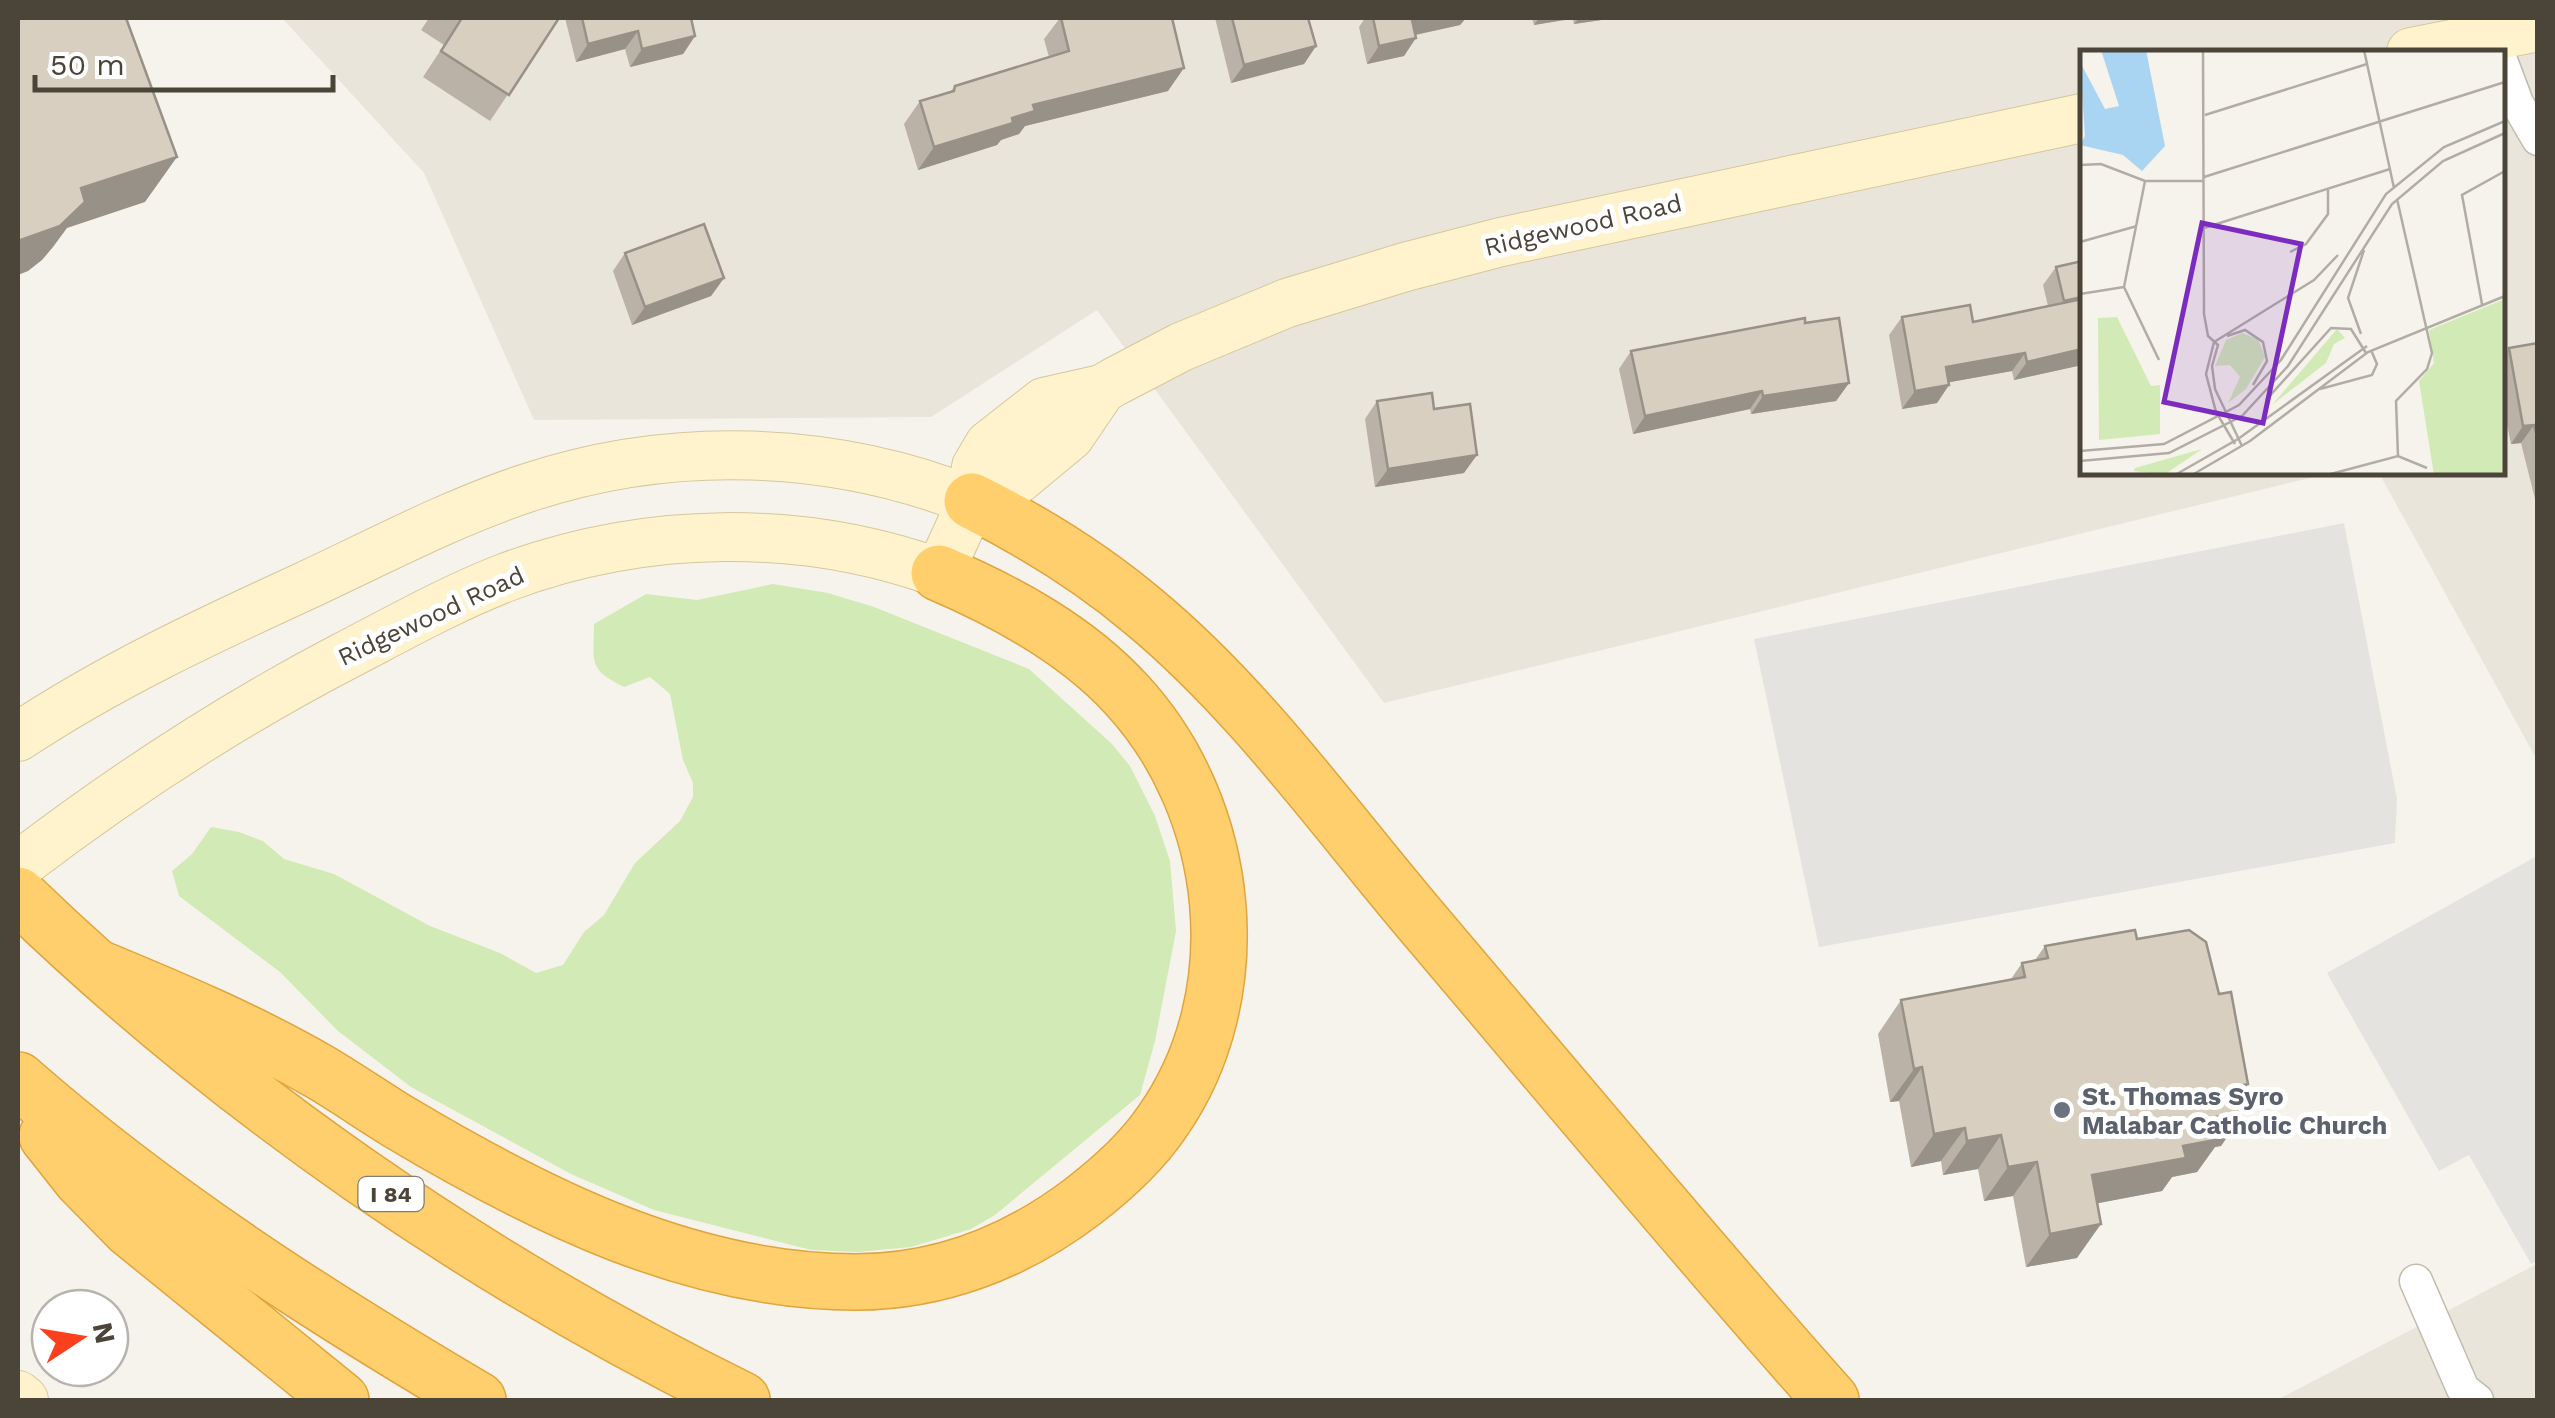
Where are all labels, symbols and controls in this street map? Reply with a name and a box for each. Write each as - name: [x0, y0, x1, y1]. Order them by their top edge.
- scale bar: [35, 30, 332, 92]
- text: 50 m: [50, 47, 125, 82]
- inset map: [2080, 50, 2505, 475]
- street label: Ridgewood Road: [1481, 188, 1685, 262]
- street label: Ridgewood Road: [333, 560, 529, 672]
- place label: St. Thomas Syro Malabar Catholic Church: [2082, 1082, 2387, 1140]
- marker: St. Thomas Syro Malabar Catholic Church: [2051, 1099, 2073, 1121]
- road number: I 84: [358, 1177, 424, 1211]
- north arrow: [30, 1288, 130, 1388]
- text: N: [86, 1319, 122, 1346]

